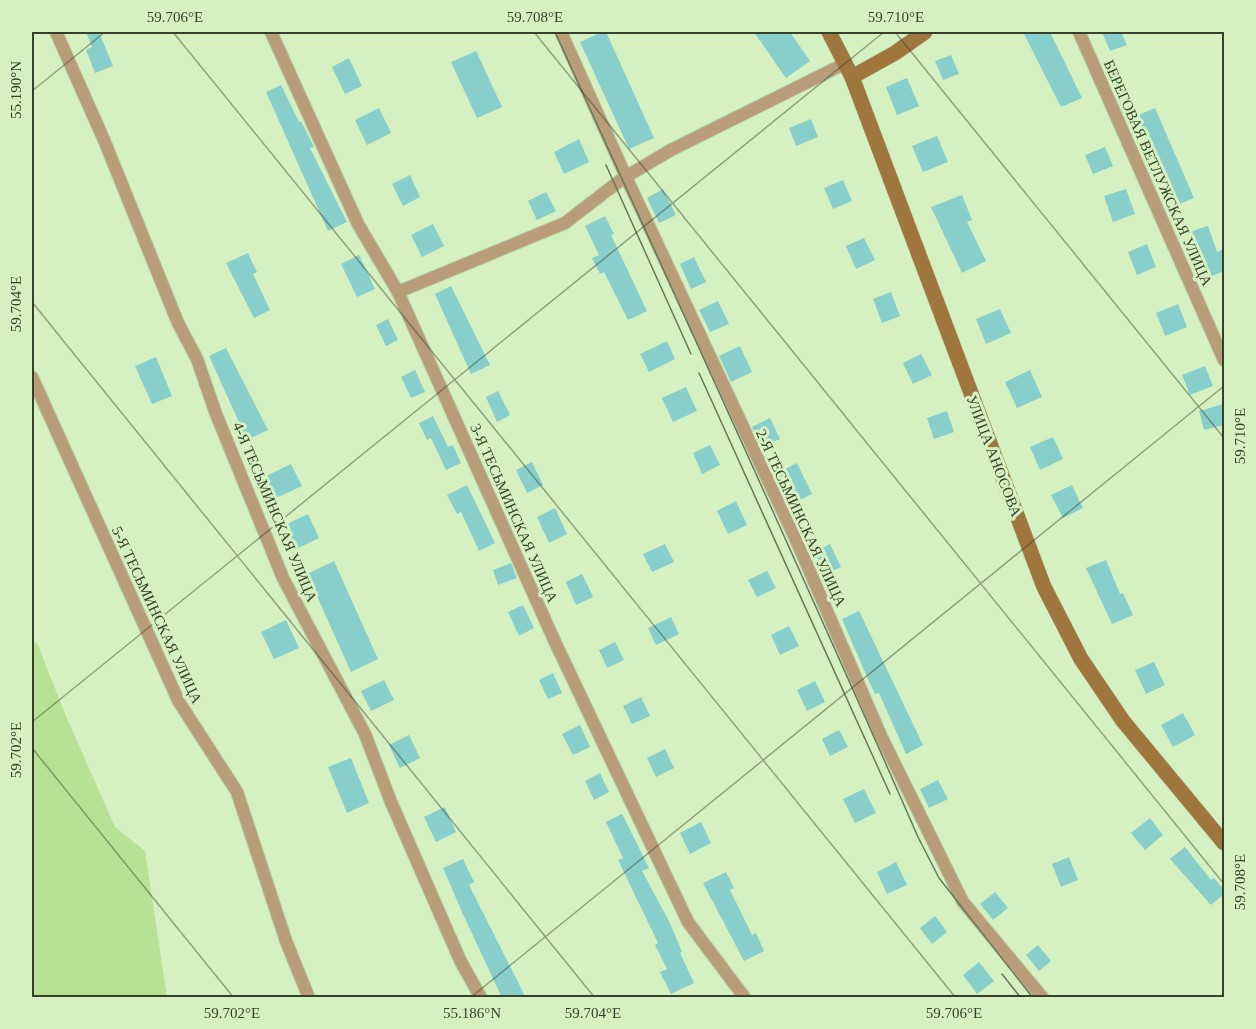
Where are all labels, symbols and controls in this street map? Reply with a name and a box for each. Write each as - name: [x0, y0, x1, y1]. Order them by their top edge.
- text: 59.706°E: [147, 9, 203, 25]
- text: 59.708°E: [507, 9, 563, 25]
- text: 59.710°E: [868, 9, 924, 25]
- street label: БЕРЕГОВАЯ ВЕТЛУЖСКАЯ УЛИЦА: [1101, 58, 1215, 289]
- text: 55.190°N: [8, 61, 24, 119]
- text: 59.704°E: [8, 276, 24, 332]
- street label: УЛИЦА АНОСОВА: [963, 393, 1025, 519]
- text: 59.710°E: [1232, 408, 1248, 464]
- street label: 4-Я ТЕСЬМИНСКАЯ УЛИЦА: [230, 420, 320, 604]
- street label: 3-Я ТЕСЬМИНСКАЯ УЛИЦА: [467, 421, 561, 605]
- street label: 2-Я ТЕСЬМИНСКАЯ УЛИЦА: [753, 427, 849, 609]
- street label: 5-Я ТЕСЬМИНСКАЯ УЛИЦА: [109, 524, 205, 706]
- text: 59.702°E: [8, 722, 24, 778]
- text: 59.708°E: [1232, 854, 1248, 910]
- text: 59.702°E: [204, 1005, 260, 1021]
- text: 55.186°N: [443, 1005, 501, 1021]
- text: 59.704°E: [565, 1005, 621, 1021]
- text: 59.706°E: [926, 1005, 982, 1021]

